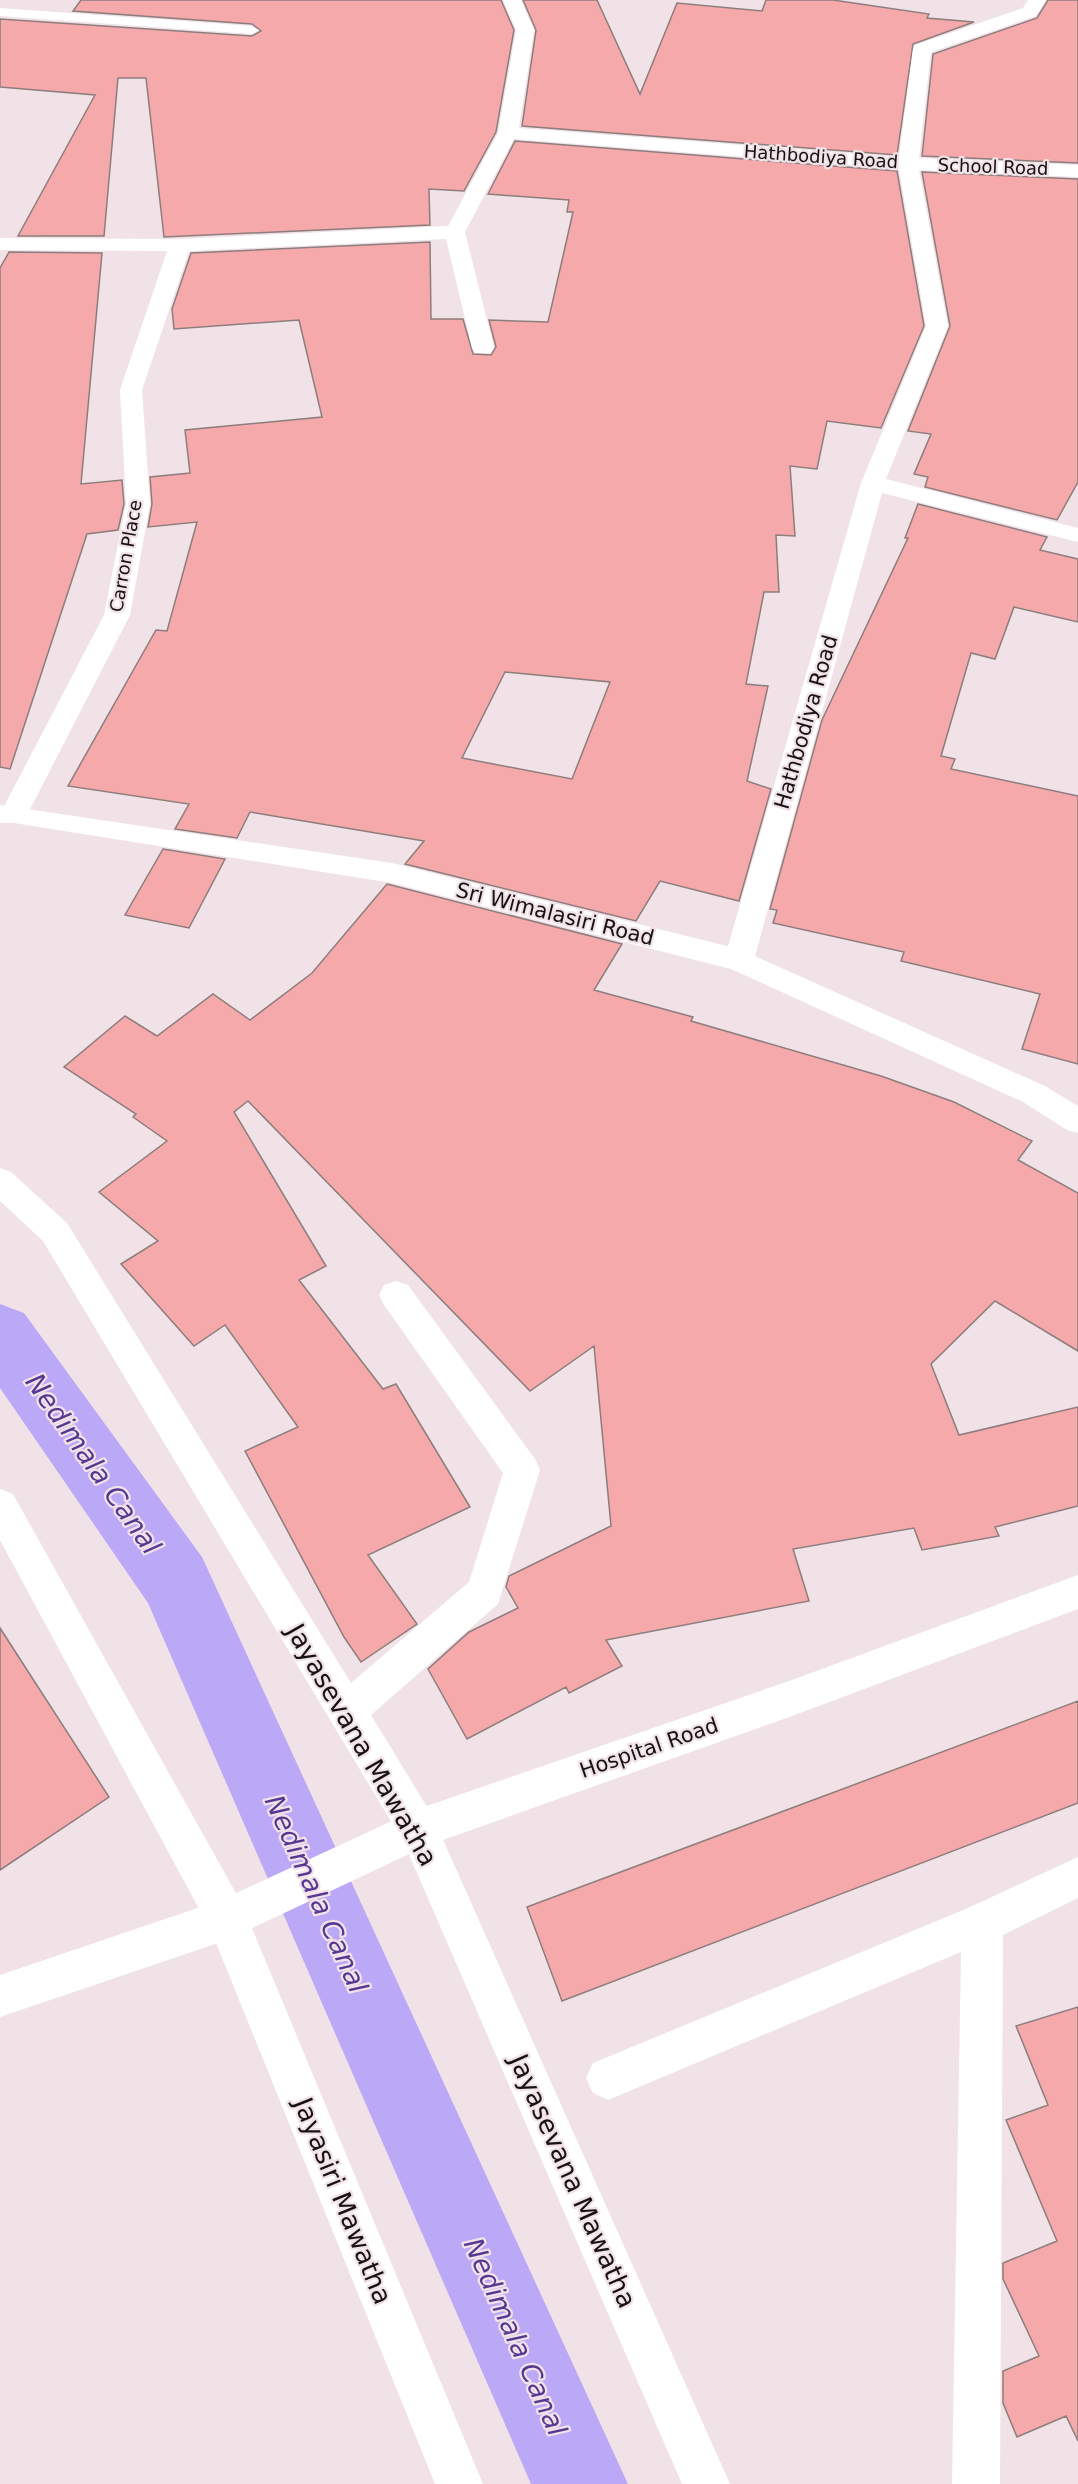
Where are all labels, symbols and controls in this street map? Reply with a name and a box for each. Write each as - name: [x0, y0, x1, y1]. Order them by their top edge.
- street label: Hathbodiya Road: [743, 141, 899, 172]
- street label: School Road: [937, 154, 1049, 179]
- street label: Carron Place: [105, 498, 146, 614]
- street label: Hathbodiya Road: [770, 632, 842, 812]
- street label: Sri Wimalasiri Road: [453, 878, 657, 950]
- water label: Nedimala Canal: [19, 1367, 168, 1560]
- street label: Jayasevana Mawatha: [279, 1617, 444, 1871]
- street label: Hospital Road: [577, 1713, 721, 1783]
- water label: Nedimala Canal: [259, 1790, 374, 1998]
- street label: Jayasevana Mawatha: [503, 2048, 643, 2313]
- street label: Jayasiri Mawatha: [287, 2092, 398, 2309]
- water label: Nedimala Canal: [458, 2233, 573, 2441]

